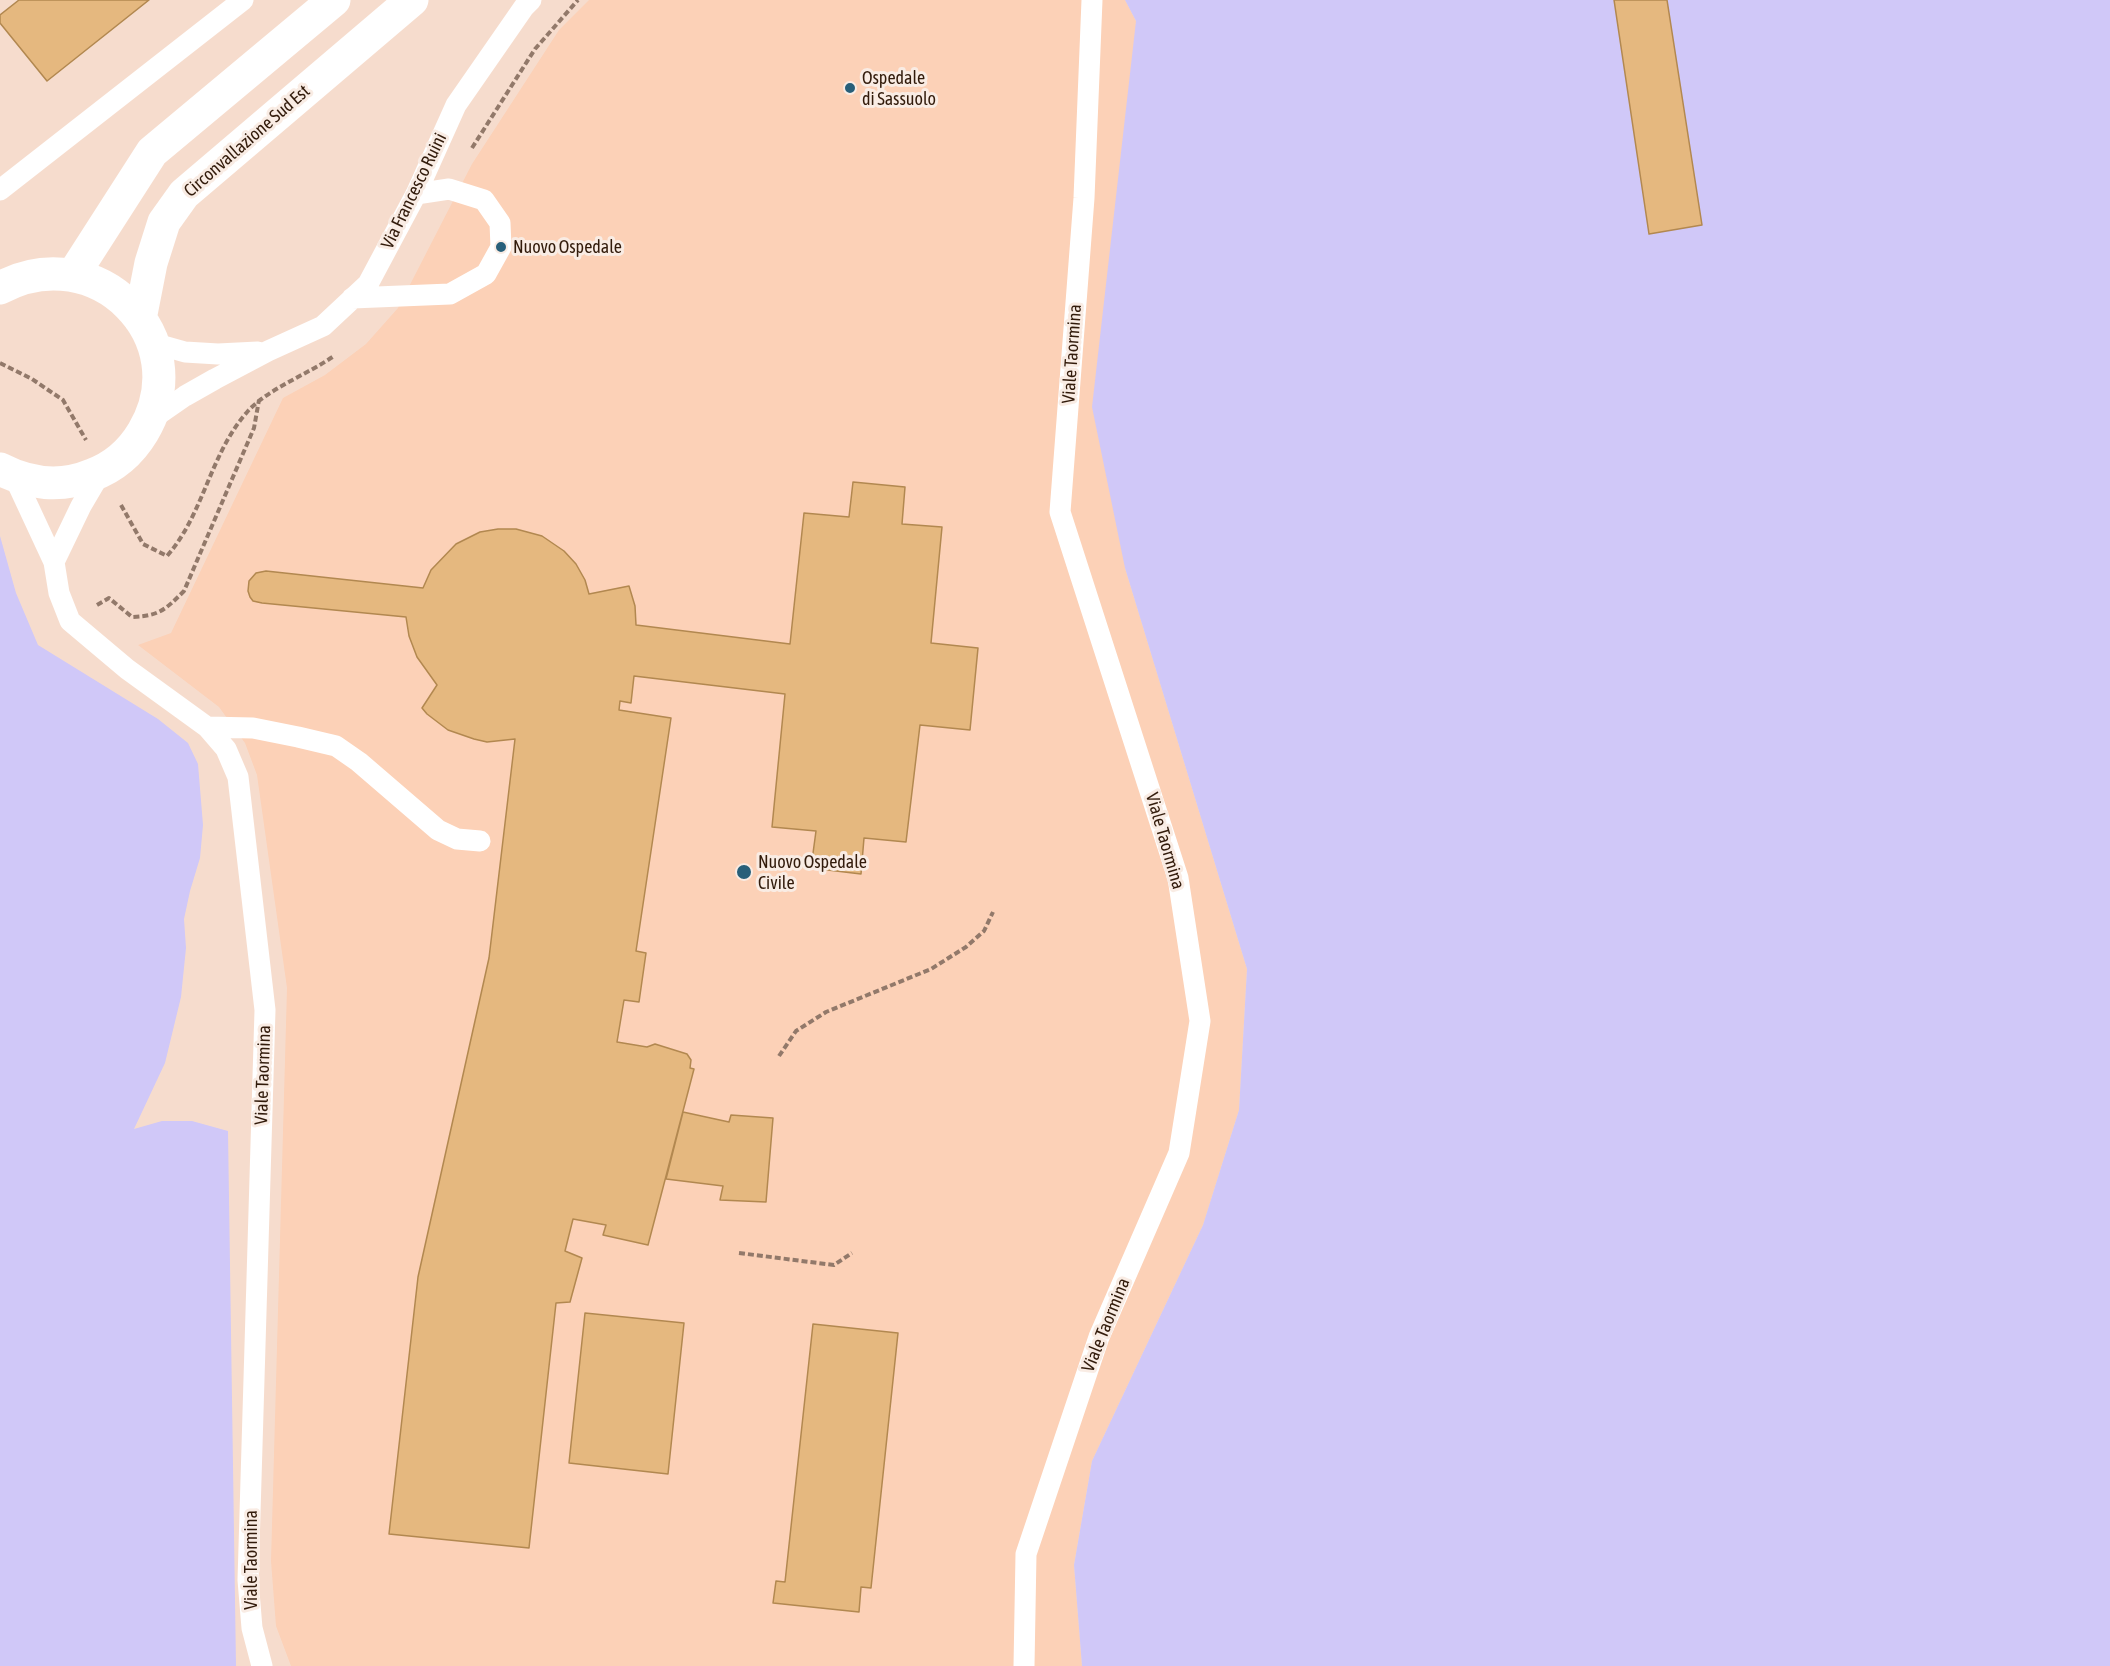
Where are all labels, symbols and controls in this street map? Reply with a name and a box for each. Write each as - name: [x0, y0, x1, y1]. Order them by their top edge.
- place label: Ospedale di Sassuolo: [862, 67, 936, 110]
- street label: Circonvallazione Sud Est: [180, 80, 314, 202]
- marker: Ospedale di Sassuolo: [843, 81, 857, 95]
- street label: Via Francesco Ruini: [377, 130, 451, 252]
- place label: Nuovo Ospedale: [513, 236, 622, 258]
- marker: Nuovo Ospedale: [494, 240, 508, 254]
- street label: Viale Taormina: [1058, 304, 1086, 404]
- street label: Viale Taormina: [1141, 790, 1189, 892]
- place label: Nuovo Ospedale Civile: [758, 851, 867, 894]
- marker: Nuovo Ospedale Civile: [735, 863, 753, 881]
- street label: Viale Taormina: [250, 1025, 276, 1125]
- street label: Viale Taormina: [1077, 1275, 1135, 1375]
- street label: Viale Taormina: [240, 1510, 262, 1610]

